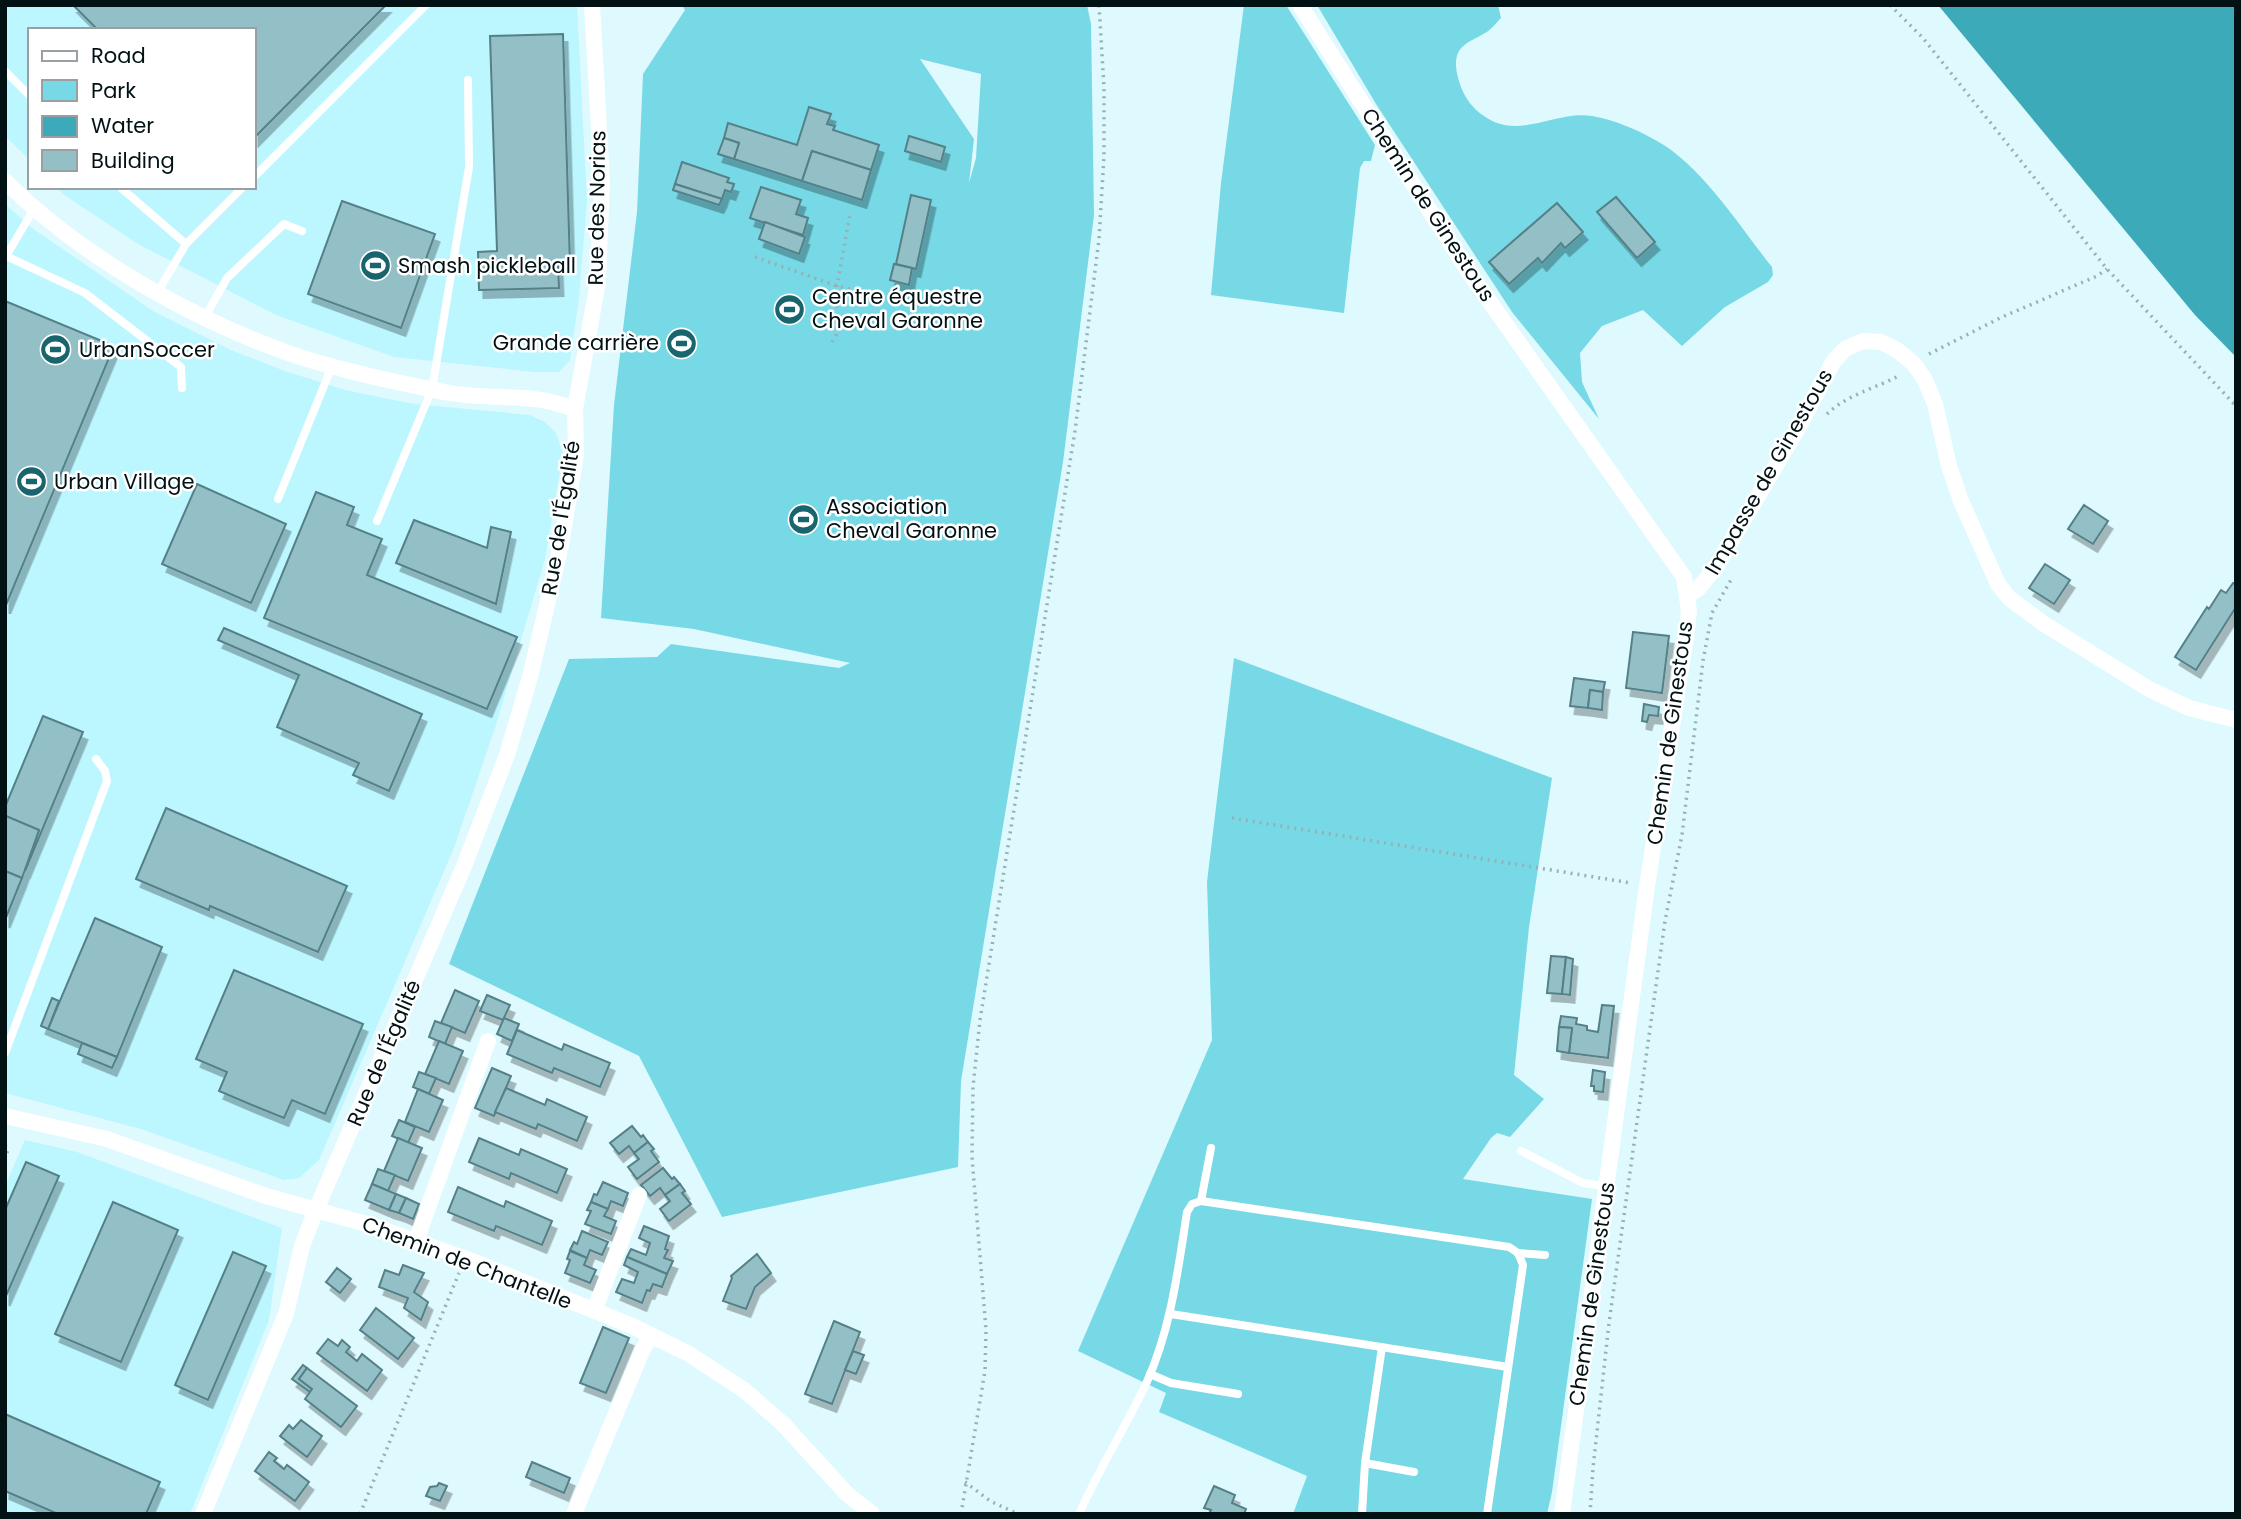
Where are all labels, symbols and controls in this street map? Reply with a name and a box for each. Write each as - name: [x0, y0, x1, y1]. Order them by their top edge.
- legend: [28, 28, 256, 189]
- text: Road: [91, 41, 146, 70]
- text: Park: [91, 76, 136, 105]
- street label: Chemin de Ginestous: [1355, 102, 1502, 307]
- text: Water: [91, 111, 154, 140]
- street label: Rue des Norias: [581, 130, 612, 286]
- text: Building: [91, 146, 175, 175]
- sports icon: Smash pickleball: [358, 249, 392, 283]
- place label: Smash pickleball: [398, 251, 576, 280]
- place label: Centre équestre Cheval Garonne: [812, 282, 983, 335]
- sports icon: Centre équestre Cheval Garonne: [772, 292, 806, 326]
- sports icon: Grande carrière: [665, 326, 699, 360]
- place label: Grande carrière: [493, 328, 659, 357]
- sports icon: UrbanSoccer: [39, 333, 73, 367]
- place label: UrbanSoccer: [79, 335, 215, 364]
- street label: Impasse de Ginestous: [1698, 364, 1839, 580]
- street label: Rue de l'Égalité: [534, 438, 587, 597]
- sports icon: Urban Village: [14, 465, 48, 499]
- place label: Urban Village: [54, 467, 195, 496]
- place label: Association Cheval Garonne: [826, 492, 997, 545]
- sports icon: Association Cheval Garonne: [786, 502, 820, 536]
- street label: Chemin de Ginestous: [1639, 619, 1700, 847]
- street label: Rue de l'Égalité: [340, 975, 427, 1130]
- street label: Chemin de Ginestous: [1561, 1180, 1622, 1408]
- street label: Chemin de Chantelle: [358, 1209, 576, 1316]

